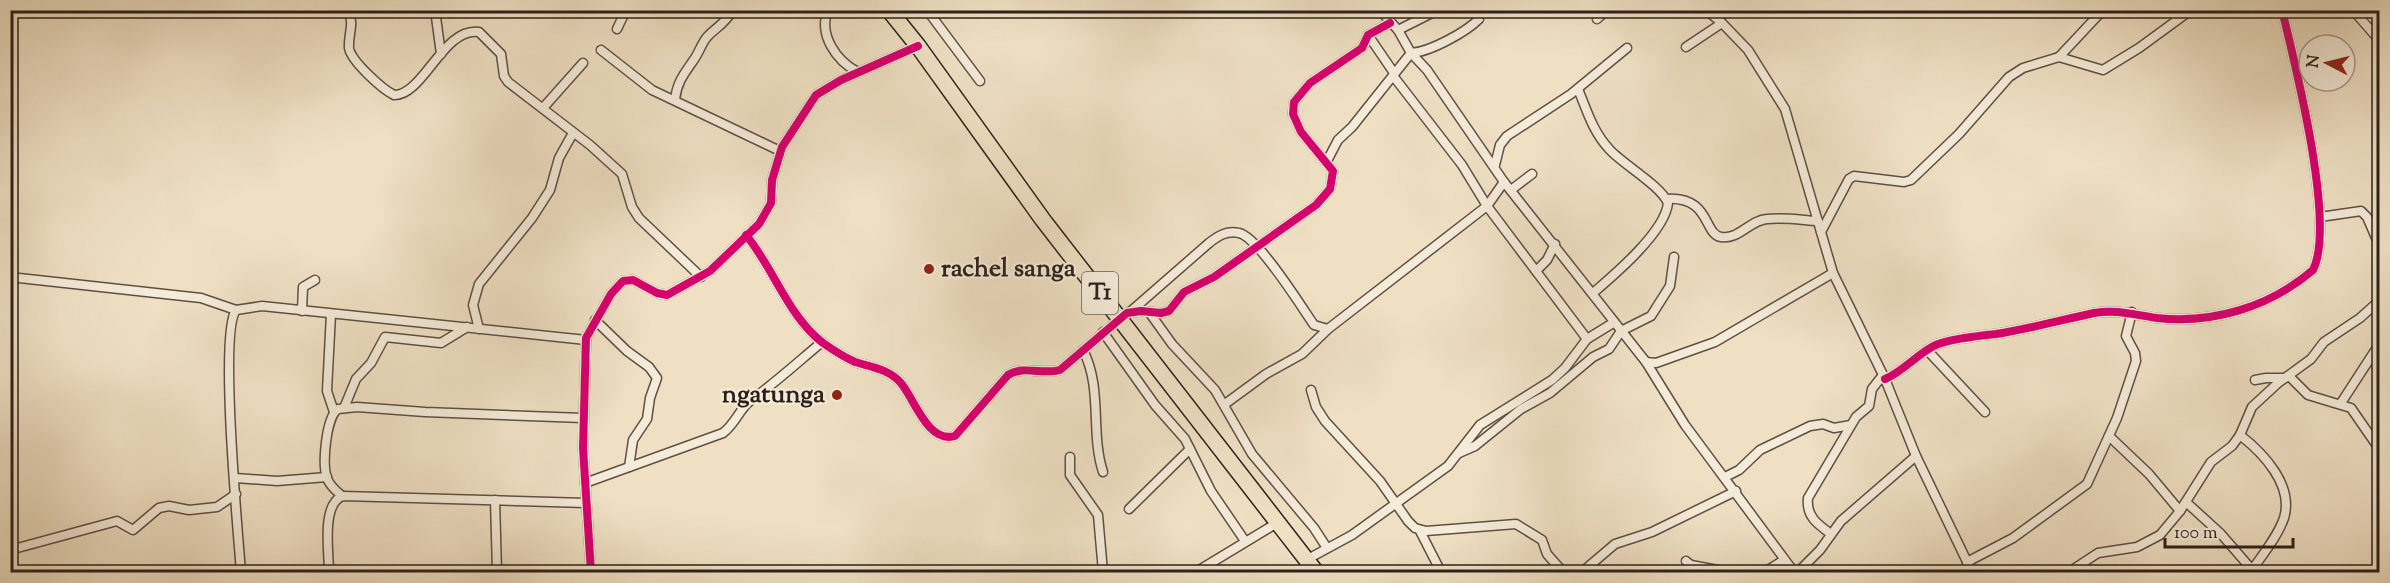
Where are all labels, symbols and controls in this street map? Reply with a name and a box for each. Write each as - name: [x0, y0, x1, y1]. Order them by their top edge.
- north arrow: [2297, 33, 2357, 93]
- text: N: [2302, 54, 2327, 69]
- place label: rachel sanga: [941, 251, 1076, 288]
- marker: rachel sanga: [922, 262, 936, 276]
- road number: T1: [1082, 272, 1118, 314]
- place label: ngatunga: [722, 377, 825, 414]
- marker: ngatunga: [830, 388, 844, 402]
- scale bar: [2165, 511, 2292, 549]
- text: 100 m: [2174, 521, 2218, 547]

